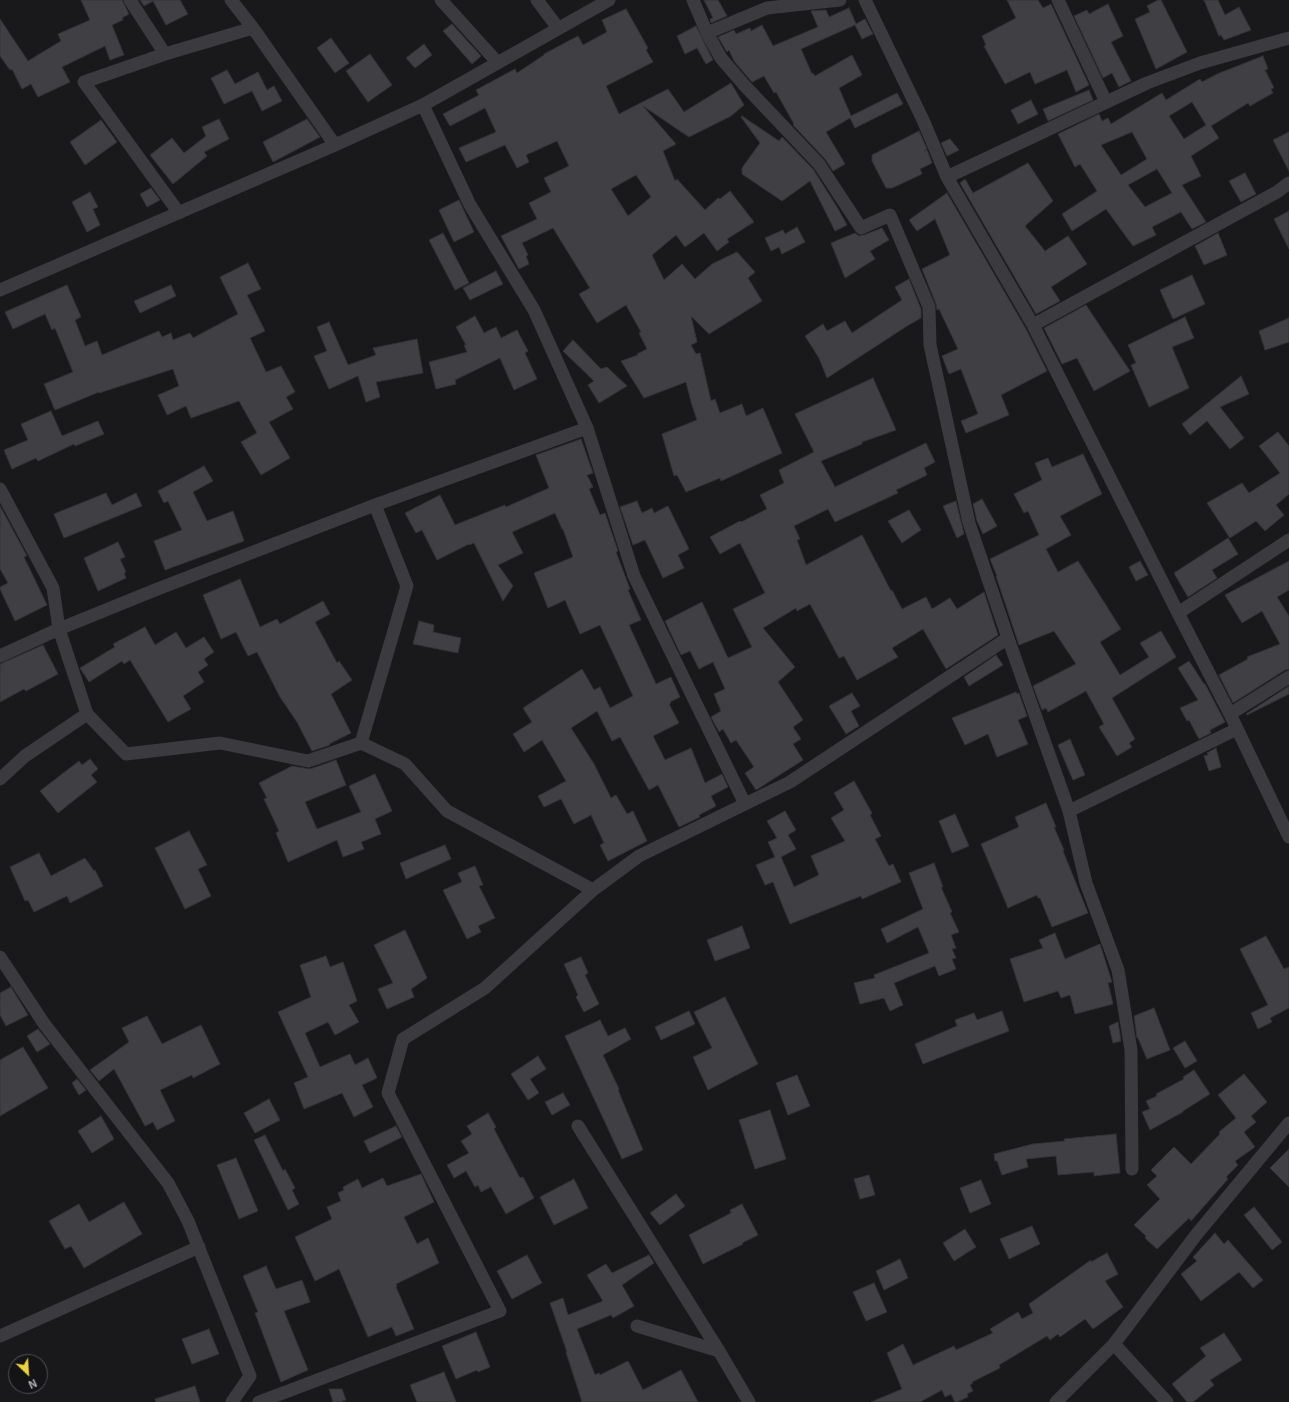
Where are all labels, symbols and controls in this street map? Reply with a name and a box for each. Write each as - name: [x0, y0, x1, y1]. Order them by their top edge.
- north arrow: [8, 1354, 48, 1394]
- text: N: [27, 1377, 39, 1392]

